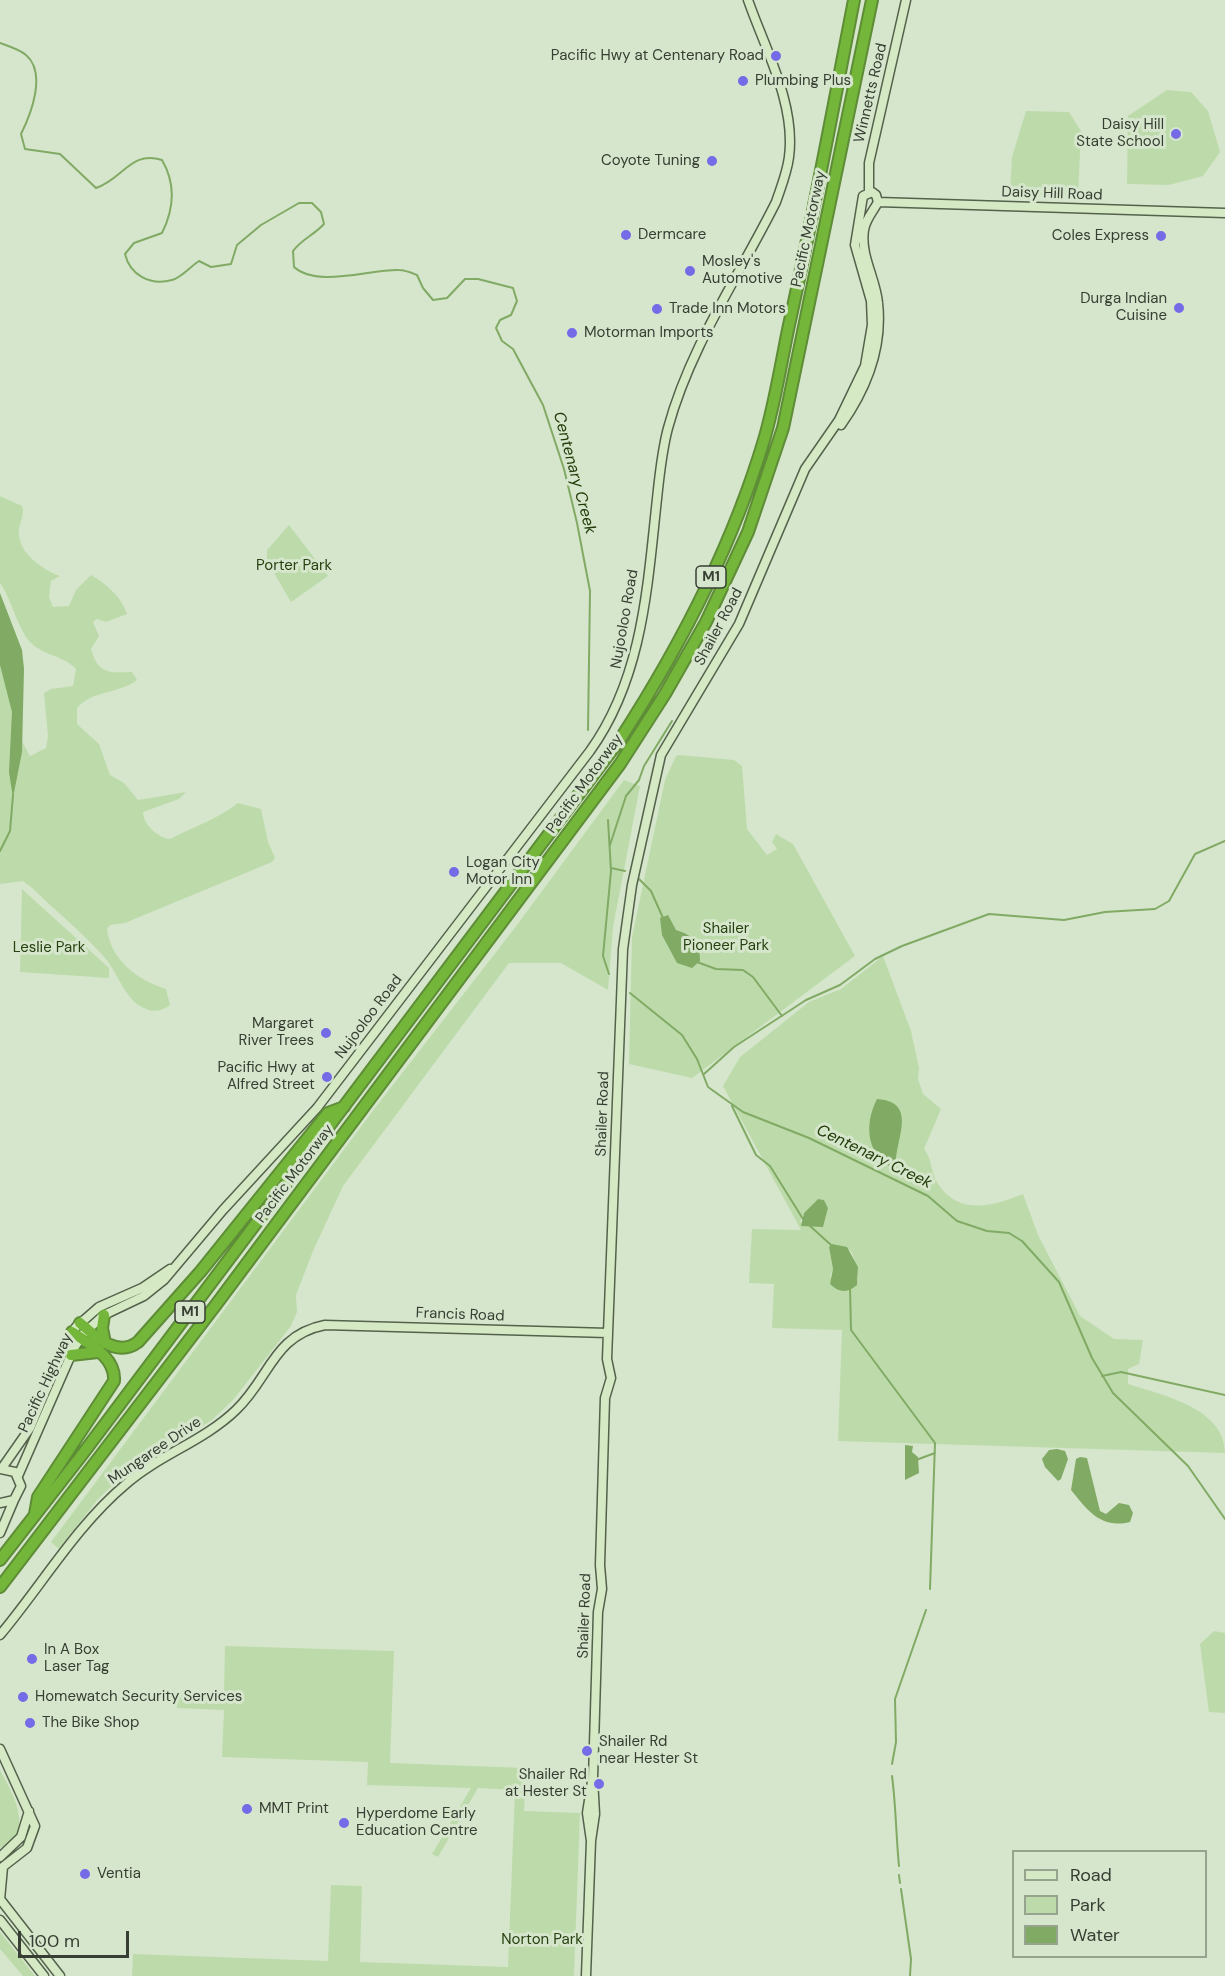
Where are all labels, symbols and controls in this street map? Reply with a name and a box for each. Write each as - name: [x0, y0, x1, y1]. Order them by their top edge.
- street label: Winnetts Road: [851, 41, 891, 145]
- place label: Pacific Hwy at Centenary Road: [551, 47, 764, 65]
- marker: Pacific Hwy at Centenary Road: [769, 49, 783, 63]
- place label: Plumbing Plus: [755, 72, 851, 90]
- marker: Plumbing Plus: [736, 74, 750, 88]
- place label: Daisy Hill State School: [1076, 116, 1164, 151]
- marker: Daisy Hill State School: [1169, 127, 1183, 141]
- place label: Coyote Tuning: [601, 152, 700, 170]
- marker: Coyote Tuning: [705, 154, 719, 168]
- street label: Pacific Motorway: [788, 169, 830, 289]
- street label: Daisy Hill Road: [1001, 183, 1103, 205]
- place label: Dermcare: [638, 226, 706, 244]
- place label: Coles Express: [1052, 227, 1149, 245]
- marker: Dermcare: [619, 228, 633, 242]
- marker: Coles Express: [1154, 229, 1168, 243]
- place label: Mosley's Automotive: [702, 253, 782, 288]
- marker: Mosley's Automotive: [683, 264, 697, 278]
- place label: Durga Indian Cuisine: [1080, 290, 1167, 325]
- place label: Trade Inn Motors: [669, 300, 786, 318]
- marker: Durga Indian Cuisine: [1172, 301, 1186, 315]
- marker: Trade Inn Motors: [650, 302, 664, 316]
- place label: Motorman Imports: [584, 324, 714, 342]
- marker: Motorman Imports: [565, 326, 579, 340]
- water label: Centenary Creek: [548, 410, 600, 536]
- park label: Porter Park: [256, 557, 332, 575]
- road number: M1: [696, 566, 726, 588]
- street label: Nujooloo Road: [607, 568, 643, 670]
- street label: Shailer Road: [691, 585, 747, 669]
- street label: Pacific Motorway: [543, 731, 627, 837]
- place label: Logan City Motor Inn: [466, 854, 540, 889]
- marker: Logan City Motor Inn: [447, 865, 461, 879]
- park label: Shailer Pioneer Park: [683, 920, 769, 955]
- park label: Leslie Park: [13, 939, 85, 957]
- street label: Nujooloo Road: [332, 971, 406, 1063]
- place label: Margaret River Trees: [239, 1015, 314, 1050]
- marker: Margaret River Trees: [319, 1026, 333, 1040]
- place label: Pacific Hwy at Alfred Street: [217, 1059, 315, 1094]
- marker: Pacific Hwy at Alfred Street: [320, 1070, 334, 1084]
- street label: Shailer Road: [593, 1071, 613, 1157]
- street label: Pacific Motorway: [252, 1121, 338, 1227]
- water label: Centenary Creek: [813, 1121, 935, 1193]
- road number: M1: [175, 1301, 205, 1323]
- street label: Francis Road: [415, 1304, 505, 1326]
- street label: Pacific Highway: [15, 1330, 77, 1436]
- street label: Mungaree Drive: [105, 1413, 205, 1489]
- street label: Shailer Road: [575, 1573, 595, 1659]
- place label: In A Box Laser Tag: [44, 1641, 109, 1676]
- marker: In A Box Laser Tag: [25, 1652, 39, 1666]
- place label: Homewatch Security Services: [35, 1688, 242, 1706]
- marker: Homewatch Security Services: [16, 1690, 30, 1704]
- place label: The Bike Shop: [42, 1714, 139, 1732]
- marker: The Bike Shop: [23, 1716, 37, 1730]
- place label: Shailer Rd near Hester St: [599, 1733, 698, 1768]
- marker: Shailer Rd near Hester St: [580, 1744, 594, 1758]
- place label: Shailer Rd at Hester St: [505, 1766, 587, 1801]
- marker: Shailer Rd at Hester St: [592, 1777, 606, 1791]
- place label: MMT Print: [259, 1800, 329, 1818]
- marker: MMT Print: [240, 1802, 254, 1816]
- place label: Hyperdome Early Education Centre: [356, 1805, 478, 1840]
- marker: Hyperdome Early Education Centre: [337, 1816, 351, 1830]
- legend: [1012, 1850, 1207, 1958]
- text: Road: [1070, 1863, 1112, 1887]
- place label: Ventia: [97, 1865, 141, 1883]
- marker: Ventia: [78, 1867, 92, 1881]
- text: Park: [1070, 1893, 1106, 1917]
- scale bar: [21, 1919, 132, 1957]
- text: Water: [1070, 1923, 1120, 1947]
- text: 100 m: [29, 1929, 80, 1953]
- park label: Norton Park: [501, 1931, 583, 1949]

